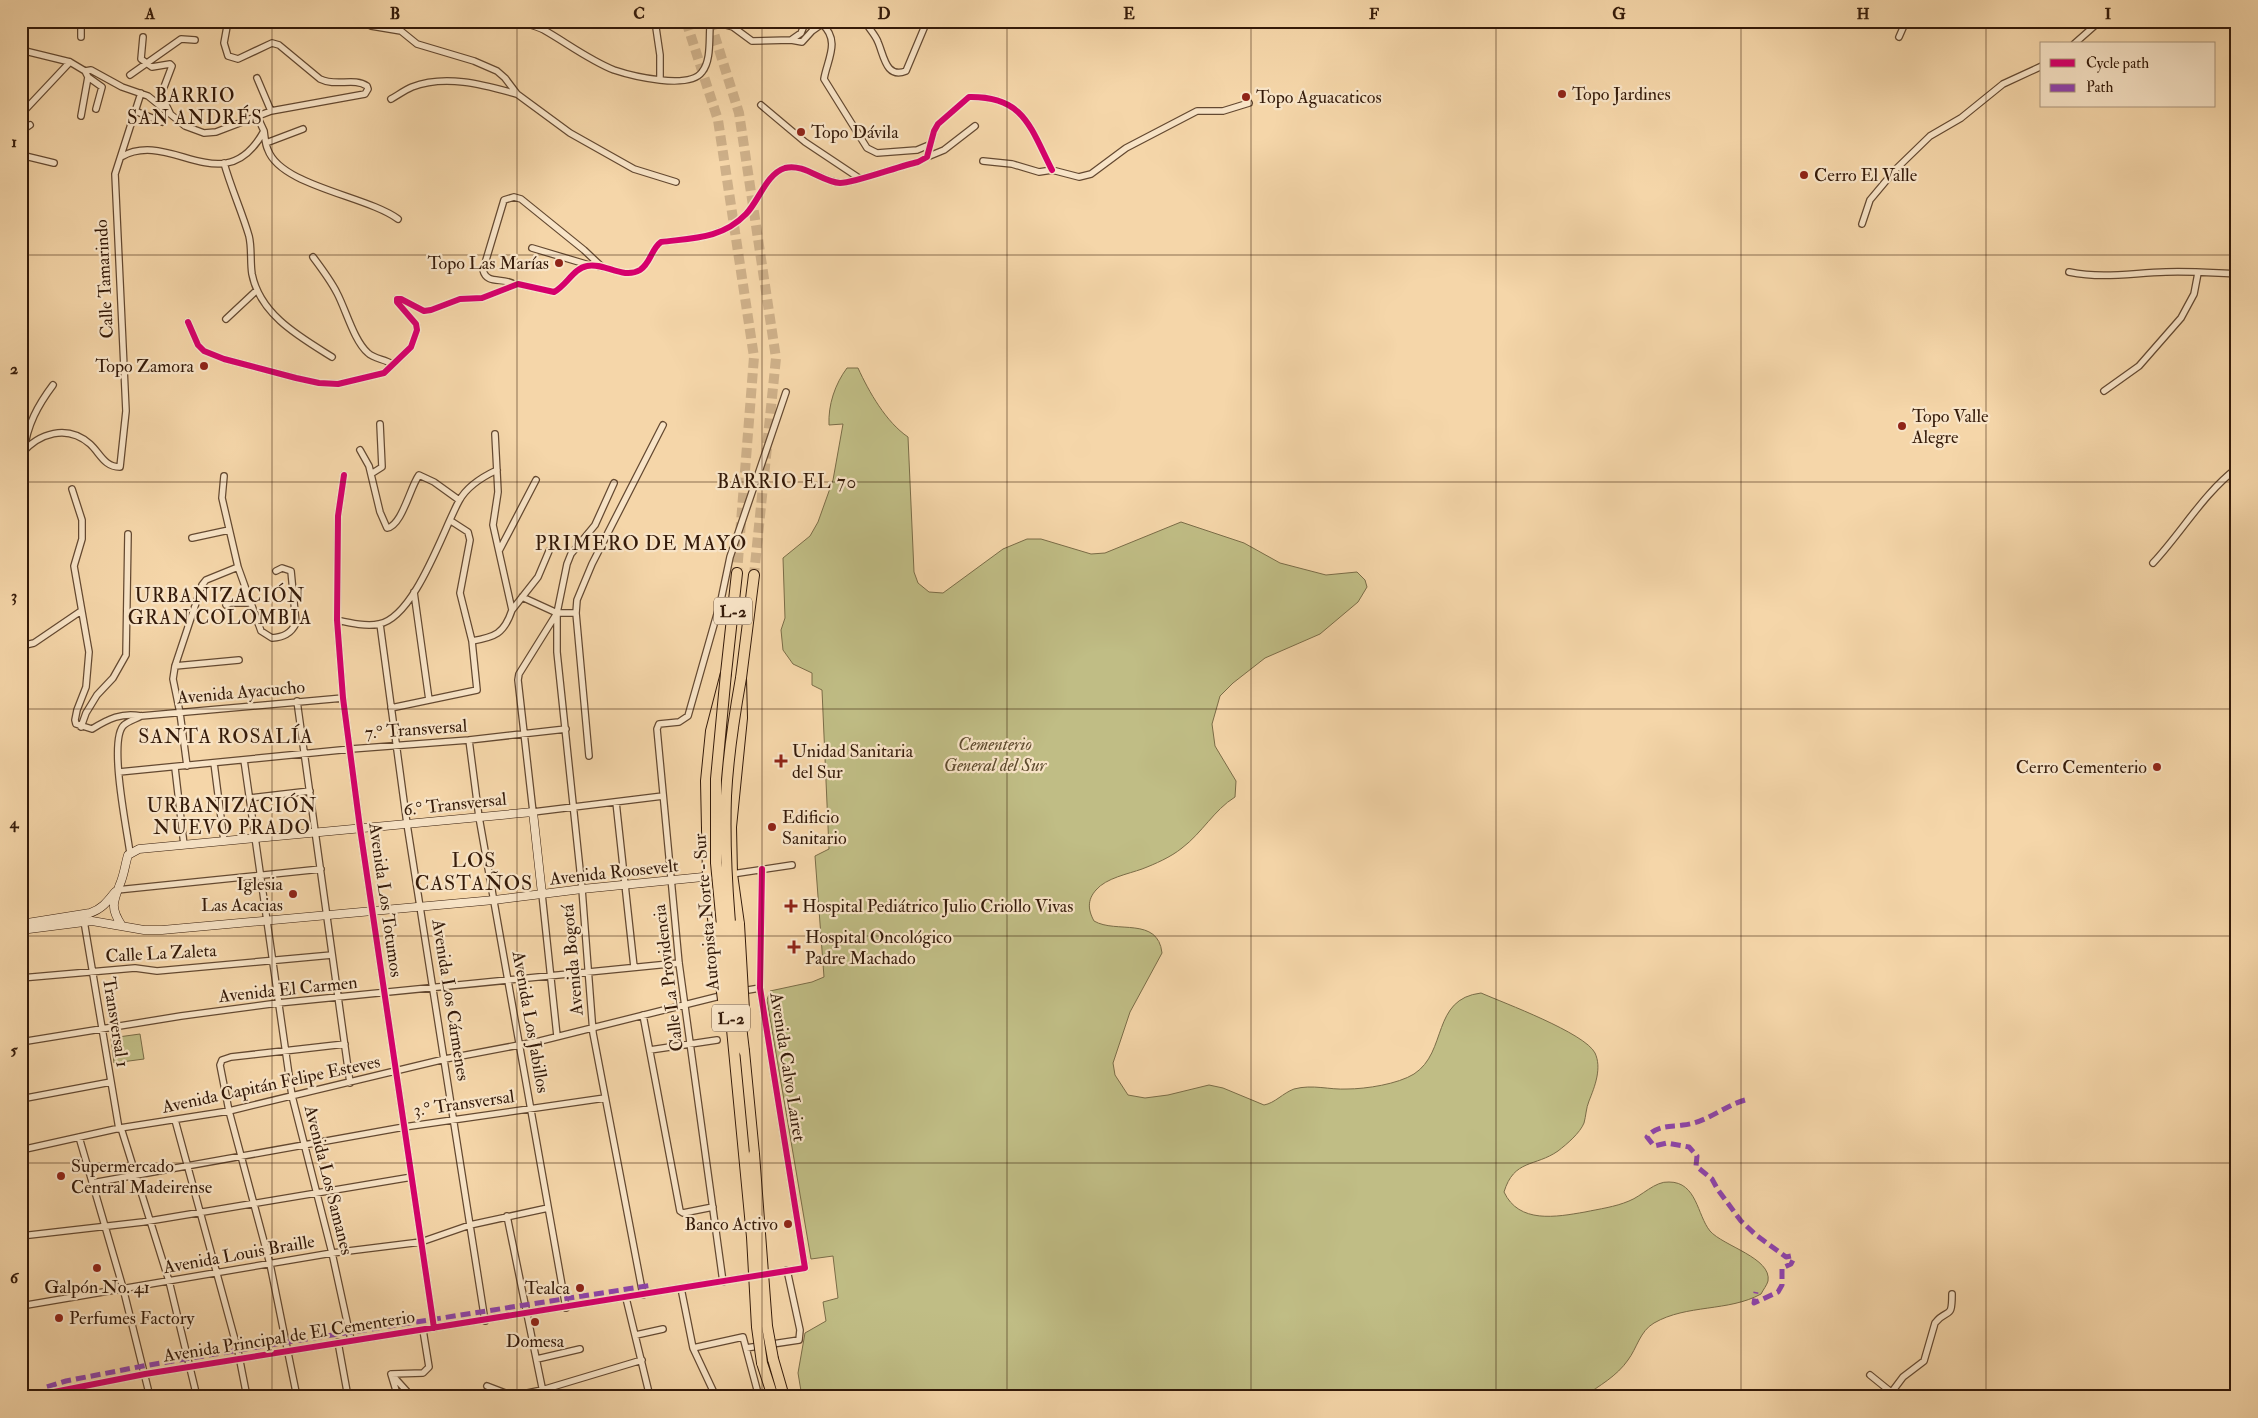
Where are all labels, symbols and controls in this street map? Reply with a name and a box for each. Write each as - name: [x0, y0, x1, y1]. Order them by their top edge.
- text: A: [144, 4, 156, 24]
- text: B: [390, 4, 400, 24]
- text: C: [633, 4, 645, 24]
- text: D: [877, 4, 891, 24]
- text: E: [1123, 4, 1135, 24]
- text: F: [1369, 4, 1379, 24]
- text: G: [1612, 4, 1626, 24]
- text: H: [1856, 4, 1870, 24]
- text: I: [2105, 4, 2112, 24]
- legend: [2040, 42, 2216, 108]
- text: Cycle path: [2086, 54, 2149, 74]
- text: Path: [2086, 78, 2113, 97]
- place label: Topo Jardines: [1572, 83, 1671, 106]
- district label: BARRIO SAN ANDRÉS: [127, 84, 263, 130]
- place label: Topo Aguacaticos: [1256, 86, 1382, 109]
- marker: Topo Jardines: [1556, 88, 1568, 100]
- marker: Topo Aguacaticos: [1240, 91, 1252, 103]
- place label: Topo Dávila: [811, 121, 899, 144]
- marker: Topo Dávila: [795, 126, 807, 138]
- text: 1: [11, 132, 17, 152]
- place label: Cerro El Valle: [1814, 164, 1918, 187]
- marker: Cerro El Valle: [1798, 169, 1810, 181]
- street label: Calle Tamarindo: [90, 218, 119, 339]
- place label: Topo Las Marías: [428, 252, 549, 275]
- marker: Topo Las Marías: [553, 257, 565, 269]
- place label: Topo Zamora: [95, 355, 195, 378]
- text: 2: [10, 359, 18, 379]
- marker: Topo Zamora: [198, 360, 210, 372]
- place label: Topo Valle Alegre: [1911, 405, 1989, 449]
- marker: Topo Valle Alegre: [1896, 420, 1908, 432]
- district label: BARRIO EL 70: [717, 470, 857, 494]
- district label: PRIMERO DE MAYO: [535, 531, 747, 556]
- district label: URBANIZACIÓN GRAN COLOMBIA: [128, 582, 312, 630]
- text: 3: [11, 586, 17, 606]
- road number: L-2: [714, 598, 752, 624]
- street label: Avenida Ayacucho: [175, 675, 306, 710]
- street label: 7.° Transversal: [364, 714, 468, 745]
- district label: SANTA ROSALÍA: [138, 723, 314, 749]
- park label: Cementerio General del Sur: [944, 733, 1047, 777]
- place label: Unidad Sanitaria del Sur: [792, 740, 914, 784]
- marker: Unidad Sanitaria del Sur: [774, 754, 788, 768]
- place label: Cerro Cementerio: [2016, 756, 2147, 779]
- marker: Cerro Cementerio: [2151, 761, 2163, 773]
- street label: 6.° Transversal: [402, 788, 508, 821]
- district label: URBANIZACIÓN NUEVO PRADO: [147, 792, 317, 840]
- place label: Edificio Sanitario: [782, 806, 847, 850]
- text: 4: [9, 813, 20, 833]
- street label: Avenida Los Totumos: [363, 820, 408, 979]
- marker: Edificio Sanitario: [766, 821, 778, 833]
- street label: Autopista Norte - Sur: [688, 832, 725, 992]
- district label: LOS CASTAÑOS: [415, 848, 533, 896]
- street label: Avenida Roosevelt: [548, 854, 680, 891]
- place label: Iglesia Las Acacias: [201, 873, 284, 917]
- marker: Iglesia Las Acacias: [287, 888, 299, 900]
- place label: Hospital Pediátrico Julio Criollo Vivas: [802, 895, 1073, 918]
- marker: Hospital Pediátrico Julio Criollo Vivas: [784, 899, 798, 913]
- street label: Calle La Providencia: [648, 902, 689, 1053]
- street label: Avenida Bogotá: [556, 903, 589, 1017]
- street label: Avenida Los Cármenes: [426, 917, 475, 1083]
- place label: Hospital Oncológico Padre Machado: [805, 926, 952, 970]
- street label: Calle La Zaleta: [105, 939, 218, 968]
- marker: Hospital Oncológico Padre Machado: [787, 940, 801, 954]
- street label: Avenida Los Jabillos: [507, 948, 554, 1095]
- street label: Avenida El Carmen: [217, 971, 359, 1008]
- street label: Transversal 1: [97, 975, 134, 1069]
- street label: Avenida Calvo Lairet: [764, 990, 811, 1143]
- road number: L-2: [712, 1004, 750, 1032]
- text: 5: [10, 1040, 18, 1060]
- street label: Avenida Capitán Felipe Esteves: [159, 1050, 382, 1119]
- street label: 3.° Transversal: [412, 1085, 516, 1122]
- street label: Avenida Los Samanes: [299, 1102, 358, 1257]
- place label: Supermercado Central Madeirense: [71, 1155, 213, 1199]
- marker: Supermercado Central Madeirense: [55, 1170, 67, 1182]
- place label: Banco Activo: [684, 1213, 778, 1236]
- marker: Banco Activo: [782, 1218, 794, 1230]
- street label: Avenida Louis Braille: [161, 1230, 317, 1279]
- marker: Galpón No. 41: [91, 1262, 103, 1274]
- text: 6: [10, 1268, 20, 1288]
- place label: Galpón No. 41: [44, 1276, 150, 1299]
- place label: Tealca: [525, 1277, 571, 1300]
- marker: Tealca: [574, 1282, 586, 1294]
- street label: Avenida Principal de El Cementerio: [161, 1305, 417, 1368]
- place label: Perfumes Factory: [69, 1307, 195, 1330]
- marker: Perfumes Factory: [53, 1312, 65, 1324]
- marker: Domesa: [529, 1316, 541, 1328]
- place label: Domesa: [506, 1330, 565, 1353]

